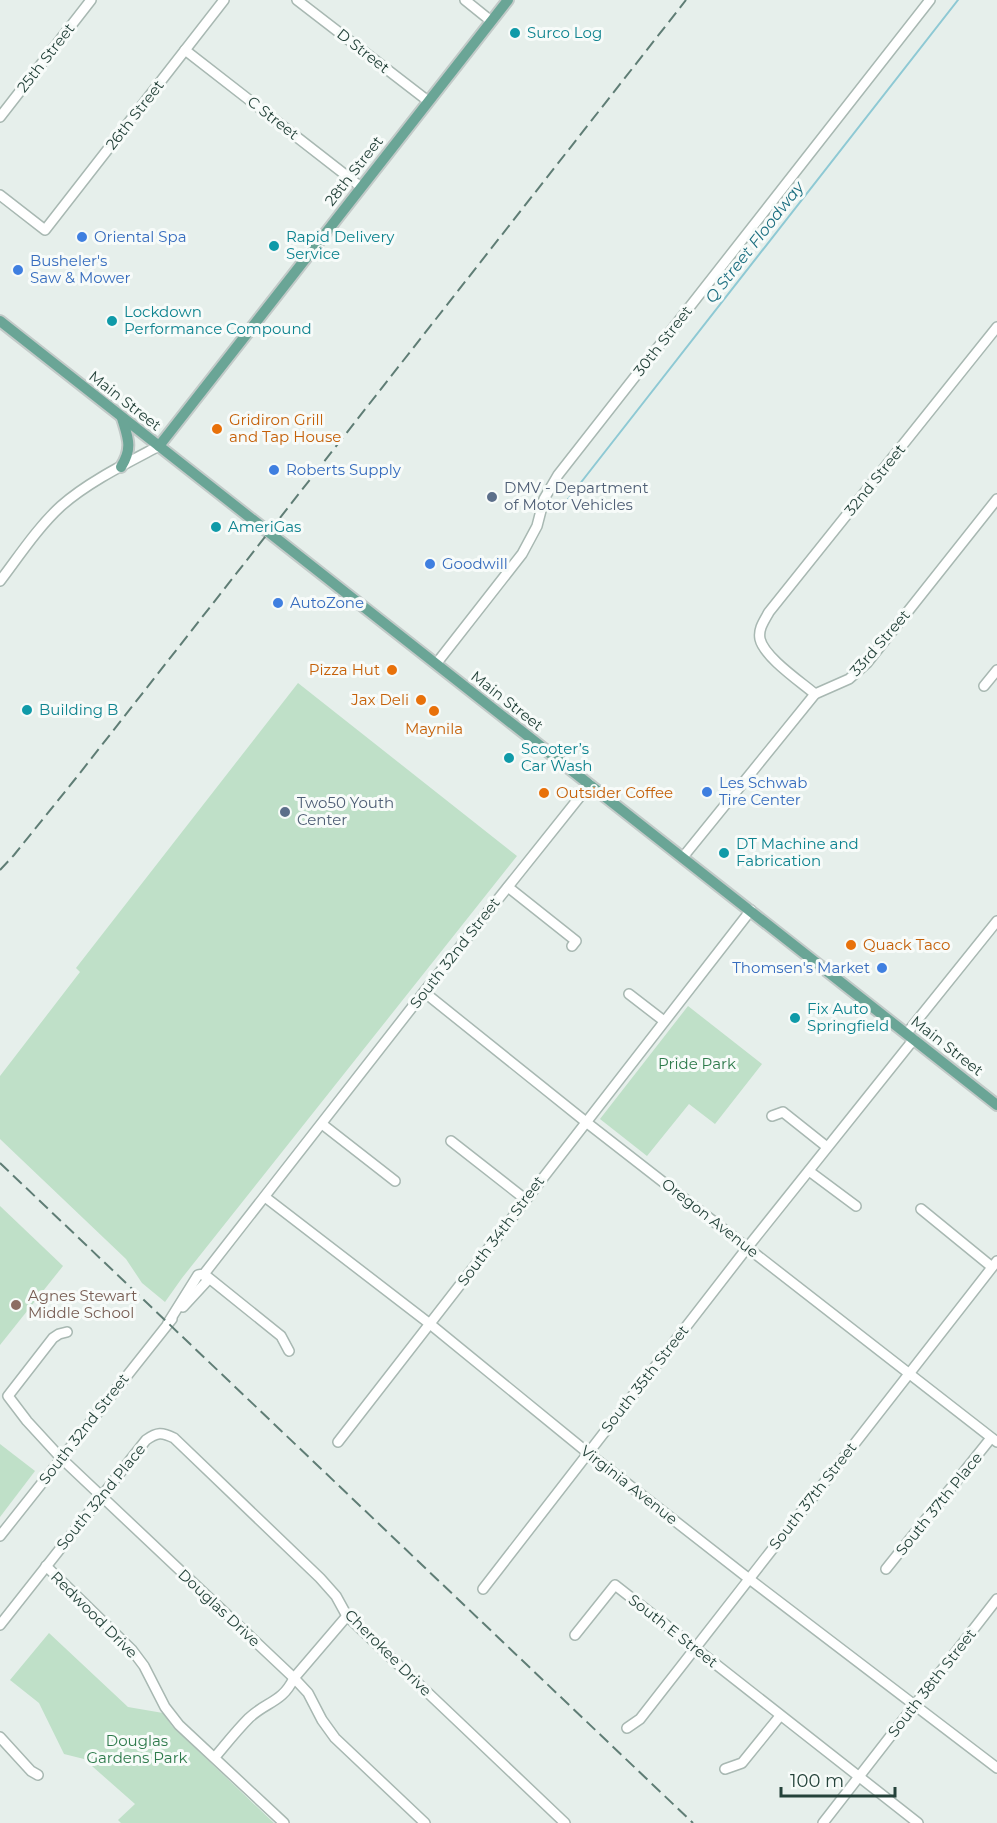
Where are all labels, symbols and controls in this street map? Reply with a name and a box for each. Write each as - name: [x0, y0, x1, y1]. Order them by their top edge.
- street label: 25th Street: [13, 19, 78, 96]
- place label: Surco Log: [527, 23, 602, 42]
- street label: D Street: [333, 24, 393, 77]
- marker: Surco Log: [508, 26, 522, 40]
- street label: 26th Street: [102, 76, 168, 153]
- street label: C Street: [244, 92, 303, 144]
- street label: 28th Street: [320, 132, 387, 209]
- water label: Q Street Floodway: [701, 177, 809, 307]
- place label: Oriental Spa: [94, 227, 187, 246]
- place label: Rapid Delivery Service: [286, 227, 395, 263]
- marker: Oriental Spa: [75, 230, 89, 244]
- marker: Rapid Delivery Service: [267, 239, 281, 253]
- place label: Busheler's Saw & Mower: [30, 251, 131, 287]
- marker: Busheler's Saw & Mower: [11, 263, 25, 277]
- place label: Lockdown Performance Compound: [124, 302, 312, 338]
- street label: 30th Street: [629, 302, 696, 380]
- marker: Lockdown Performance Compound: [105, 314, 119, 328]
- street label: Main Street: [85, 366, 165, 435]
- place label: Gridiron Grill and Tap House: [229, 410, 341, 446]
- marker: Gridiron Grill and Tap House: [210, 422, 224, 436]
- street label: 32nd Street: [840, 440, 909, 519]
- place label: Roberts Supply: [286, 460, 402, 479]
- marker: Roberts Supply: [267, 463, 281, 477]
- place label: DMV - Department of Motor Vehicles: [504, 478, 649, 514]
- marker: DMV - Department of Motor Vehicles: [485, 490, 499, 504]
- place label: AmeriGas: [228, 517, 301, 536]
- marker: AmeriGas: [209, 520, 223, 534]
- place label: Goodwill: [442, 554, 508, 573]
- marker: Goodwill: [423, 557, 437, 571]
- place label: AutoZone: [290, 593, 364, 612]
- marker: AutoZone: [271, 596, 285, 610]
- street label: 33rd Street: [846, 605, 914, 680]
- place label: Pizza Hut: [309, 660, 380, 679]
- marker: Pizza Hut: [385, 663, 399, 677]
- street label: Main Street: [467, 666, 547, 735]
- place label: Jax Deli: [350, 690, 409, 709]
- marker: Jax Deli: [414, 693, 428, 707]
- place label: Building B: [39, 700, 118, 719]
- marker: Building B: [20, 703, 34, 717]
- marker: Maynila: [427, 704, 441, 718]
- place label: Maynila: [405, 719, 463, 738]
- place label: Scooter’s Car Wash: [521, 739, 592, 775]
- marker: Scooter’s Car Wash: [502, 751, 516, 765]
- place label: Les Schwab Tire Center: [719, 773, 808, 809]
- place label: Outsider Coffee: [556, 783, 673, 802]
- marker: Les Schwab Tire Center: [700, 785, 714, 799]
- marker: Outsider Coffee: [537, 786, 551, 800]
- place label: Two50 Youth Center: [297, 793, 394, 829]
- marker: Two50 Youth Center: [278, 805, 292, 819]
- place label: DT Machine and Fabrication: [736, 834, 859, 870]
- marker: DT Machine and Fabrication: [717, 846, 731, 860]
- street label: South 32nd Street: [405, 894, 504, 1012]
- place label: Quack Taco: [863, 935, 951, 954]
- marker: Quack Taco: [844, 938, 858, 952]
- place label: Thomsen's Market: [732, 958, 870, 977]
- marker: Thomsen's Market: [875, 961, 889, 975]
- place label: Fix Auto Springfield: [807, 999, 889, 1035]
- marker: Fix Auto Springfield: [788, 1011, 802, 1025]
- street label: Main Street: [907, 1011, 987, 1080]
- park label: Pride Park: [658, 1054, 736, 1073]
- street label: South 34th Street: [453, 1172, 548, 1289]
- street label: Oregon Avenue: [658, 1174, 763, 1261]
- place label: Agnes Stewart Middle School: [28, 1286, 137, 1322]
- marker: Agnes Stewart Middle School: [9, 1298, 23, 1312]
- street label: South 35th Street: [597, 1321, 692, 1436]
- street label: South 32nd Street: [34, 1370, 133, 1488]
- street label: South 37th Street: [765, 1438, 860, 1553]
- street label: South 32nd Place: [52, 1440, 149, 1554]
- street label: Virginia Avenue: [577, 1441, 682, 1528]
- street label: South 37th Place: [891, 1448, 986, 1559]
- street label: Douglas Drive: [174, 1565, 264, 1651]
- street label: Redwood Drive: [47, 1567, 142, 1662]
- street label: South E Street: [625, 1590, 722, 1671]
- street label: Cherokee Drive: [341, 1605, 436, 1700]
- street label: South 38th Street: [883, 1625, 980, 1741]
- park label: Douglas Gardens Park: [86, 1731, 188, 1767]
- scale bar: [781, 1760, 895, 1798]
- text: 100 m: [790, 1770, 844, 1792]

